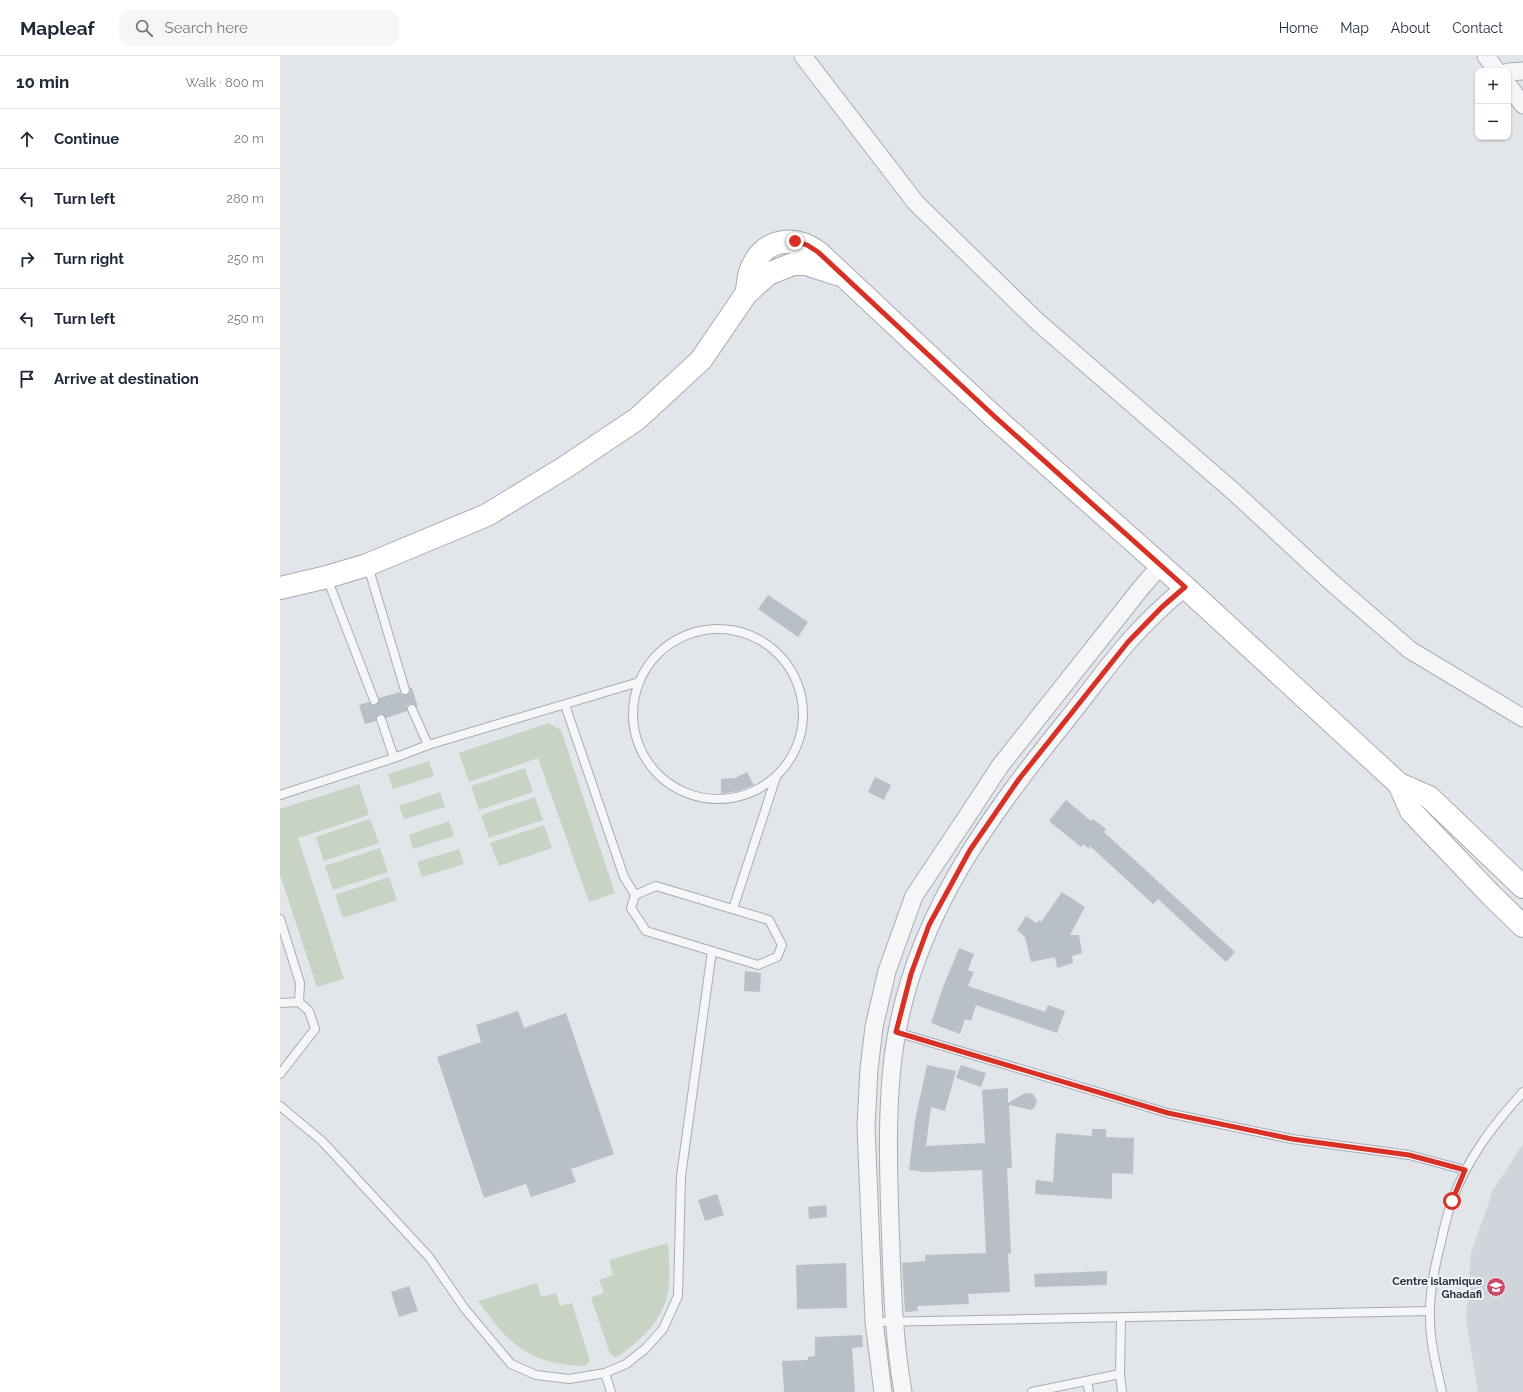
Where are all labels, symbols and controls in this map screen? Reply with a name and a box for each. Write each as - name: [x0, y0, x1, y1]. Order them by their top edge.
- search box: [119, 10, 399, 46]
- text: Mapleaf: [20, 17, 95, 39]
- icon: search: [133, 17, 155, 39]
- text: Search here: [165, 19, 248, 37]
- text: Home: [1279, 20, 1318, 36]
- text: Map: [1340, 20, 1369, 36]
- text: About: [1391, 20, 1430, 36]
- text: Contact: [1452, 20, 1503, 36]
- map controls: [1475, 68, 1511, 140]
- button: +: [1475, 68, 1511, 104]
- text: 10 min: [16, 72, 69, 92]
- text: Walk · 800 m: [186, 75, 264, 90]
- button: −: [1475, 104, 1511, 140]
- icon: ahead: [16, 128, 38, 150]
- text: Continue: [54, 130, 119, 148]
- text: 20 m: [234, 131, 264, 146]
- icon: left: [16, 188, 38, 210]
- text: Turn left: [54, 190, 115, 208]
- text: 280 m: [226, 191, 264, 206]
- route end: [786, 232, 804, 250]
- icon: right: [16, 248, 38, 270]
- text: Turn right: [54, 250, 124, 268]
- text: 250 m: [227, 251, 264, 266]
- icon: left: [16, 308, 38, 330]
- text: Turn left: [54, 310, 115, 328]
- text: 250 m: [227, 311, 264, 326]
- icon: arrive: [16, 368, 38, 390]
- text: Arrive at destination: [54, 370, 199, 388]
- route start: [1443, 1192, 1461, 1210]
- place label: Centre islamique Ghadafi: [1392, 1275, 1482, 1301]
- school or university icon: Centre islamique Ghadafi: [1485, 1276, 1507, 1298]

